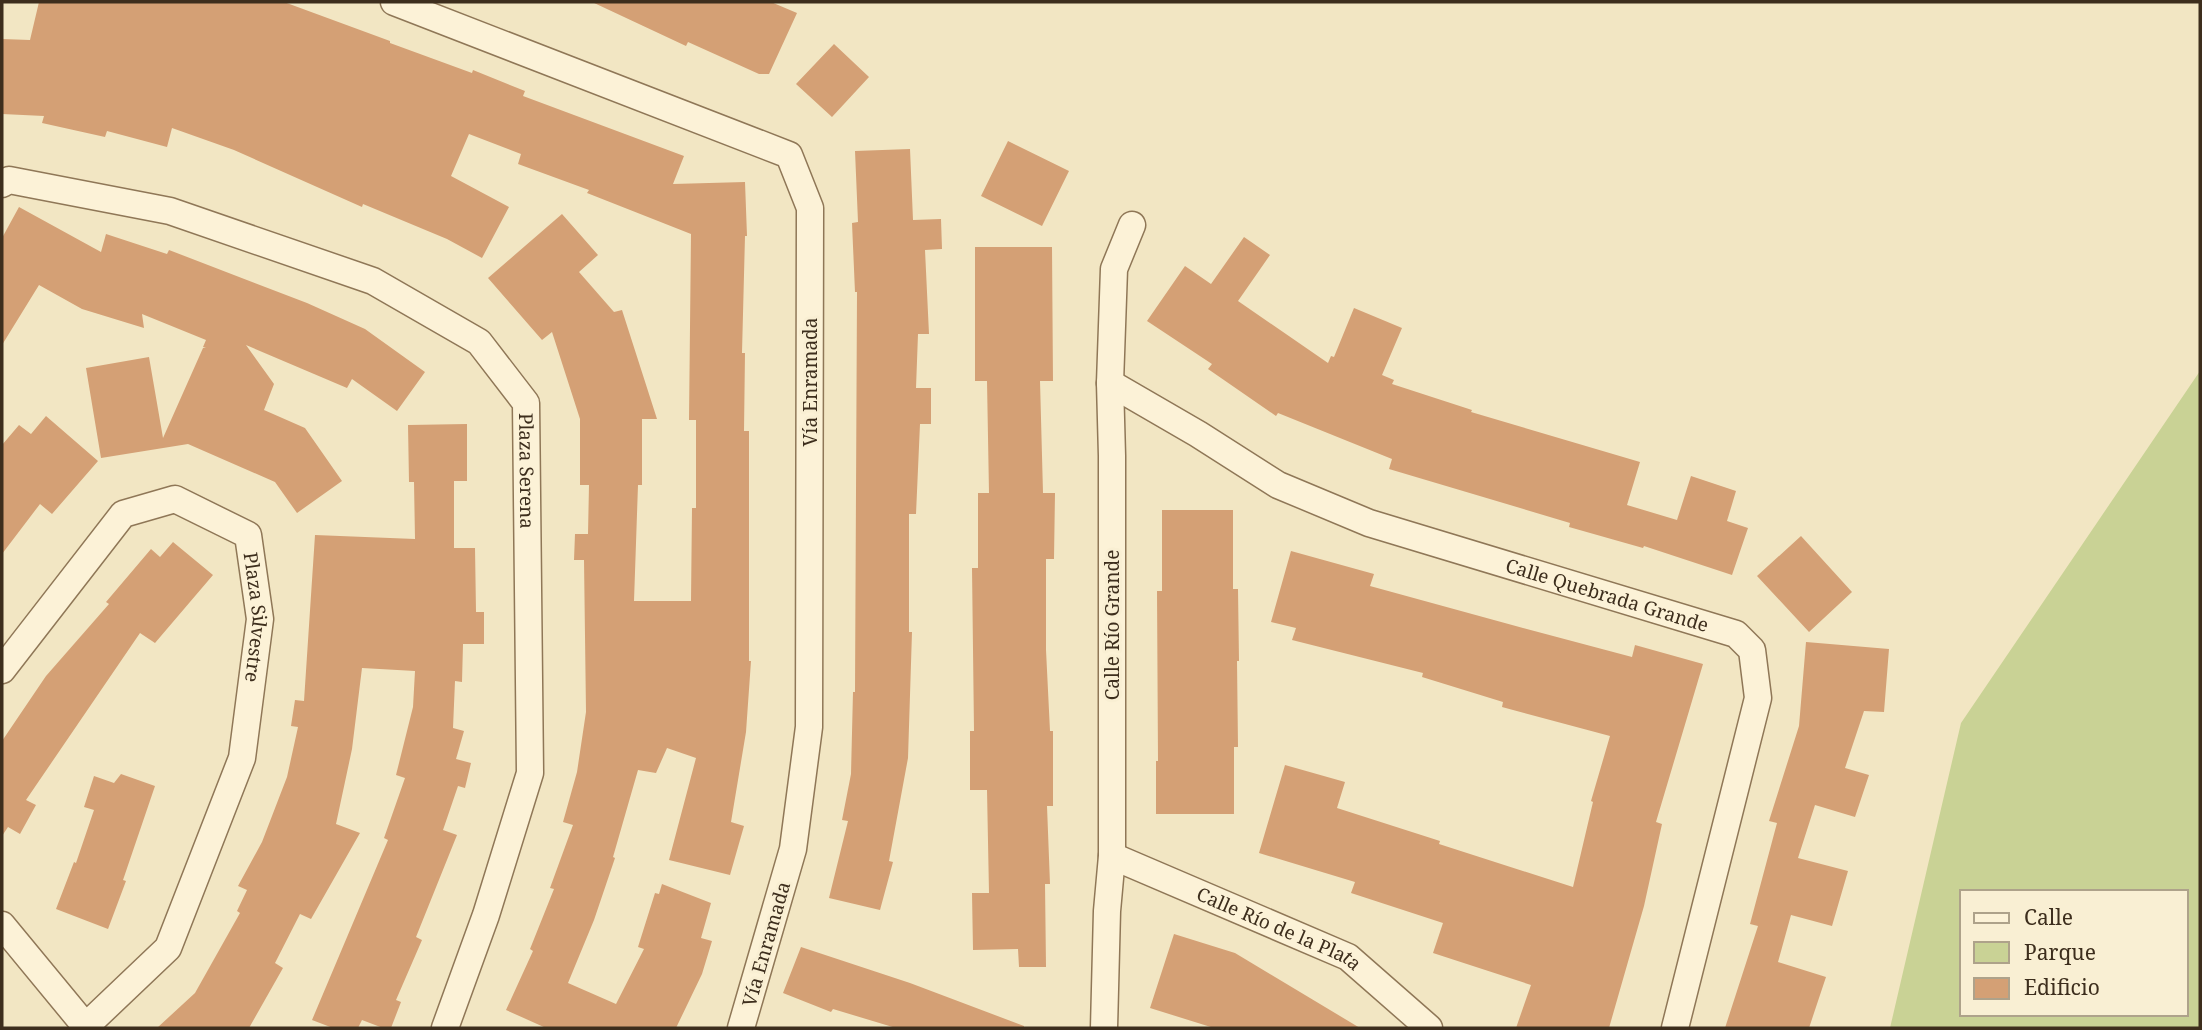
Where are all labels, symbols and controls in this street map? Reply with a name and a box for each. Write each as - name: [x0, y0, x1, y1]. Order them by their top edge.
- street label: Vía Enramada: [797, 318, 823, 446]
- street label: Plaza Serena: [513, 413, 540, 529]
- street label: Plaza Silvestre: [238, 550, 273, 684]
- street label: Calle Río Grande: [1099, 550, 1125, 700]
- street label: Calle Quebrada Grande: [1502, 552, 1712, 638]
- street label: Vía Enramada: [736, 878, 796, 1010]
- street label: Calle Río de la Plata: [1193, 881, 1367, 976]
- legend: [1960, 890, 2188, 1016]
- text: Calle: [2024, 903, 2073, 931]
- text: Parque: [2024, 938, 2096, 966]
- text: Edificio: [2024, 973, 2100, 1001]

